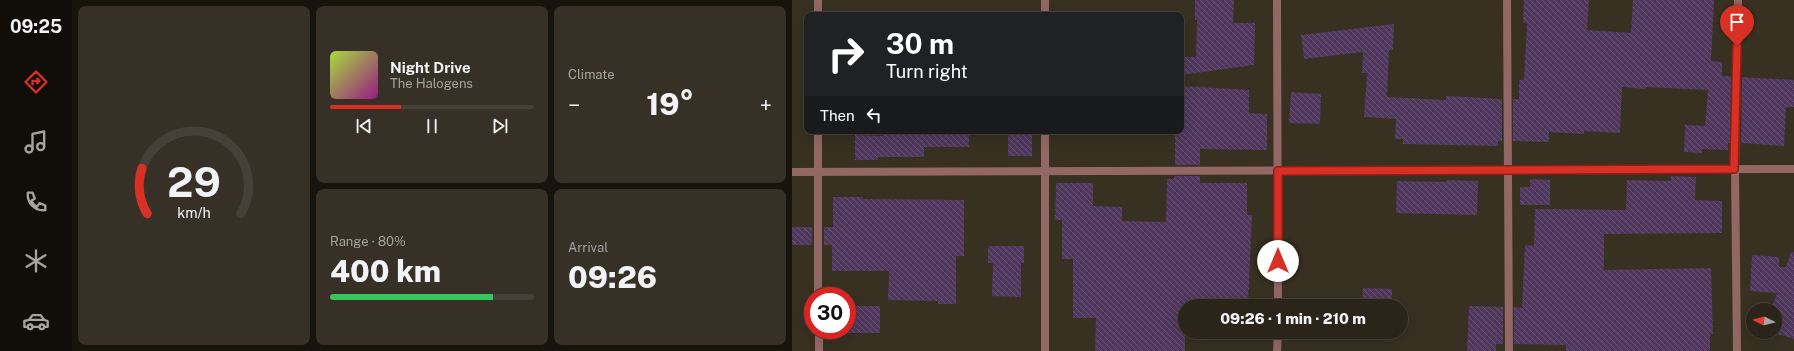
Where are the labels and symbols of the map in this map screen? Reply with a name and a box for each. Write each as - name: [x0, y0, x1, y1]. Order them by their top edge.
- pin: [1720, 5, 1754, 46]
- position arrow: [1257, 240, 1299, 282]
- speed limit sign: 30: [804, 287, 856, 339]
- north arrow: [1746, 303, 1782, 339]

